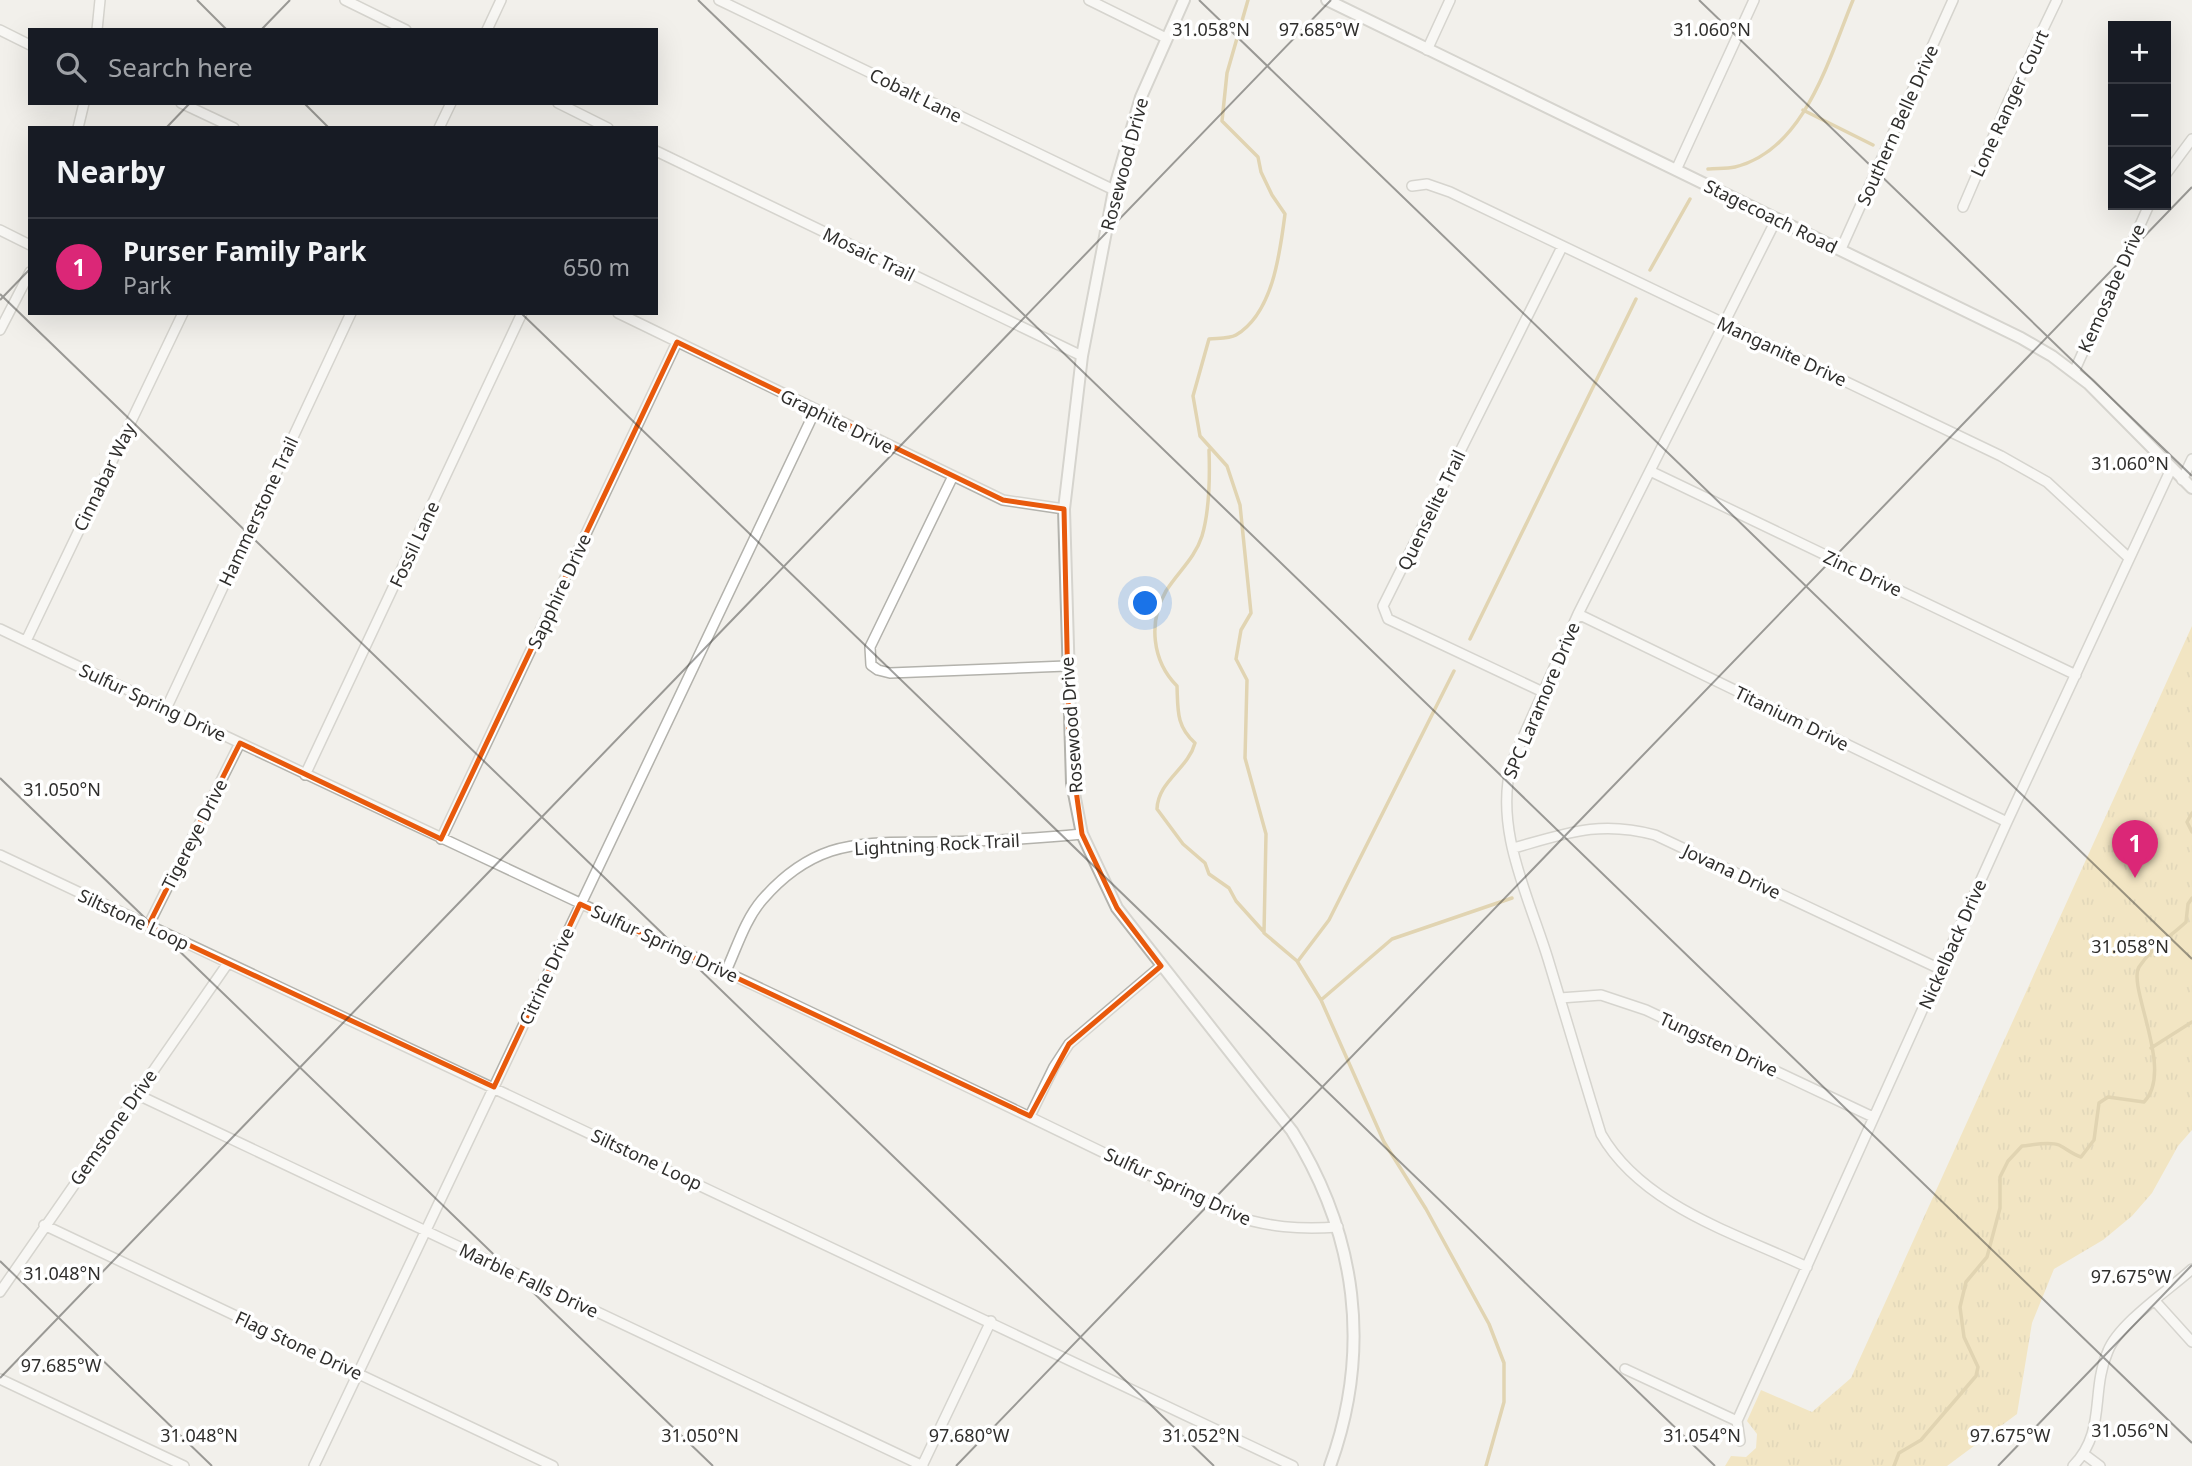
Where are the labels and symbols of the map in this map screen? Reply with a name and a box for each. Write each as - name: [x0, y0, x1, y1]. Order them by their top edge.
- text: 31.058°N: [1172, 17, 1250, 41]
- text: 97.685°W: [1279, 17, 1360, 41]
- text: 31.060°N: [1673, 17, 1751, 41]
- street label: Lone Ranger Court: [1964, 25, 2054, 180]
- street label: Southern Belle Drive: [1851, 41, 1943, 209]
- street label: Cobalt Lane: [866, 62, 966, 128]
- street label: Rosewood Drive: [1095, 95, 1153, 233]
- street label: Stagecoach Road: [1701, 173, 1841, 259]
- street label: Kemosabe Drive: [2072, 220, 2150, 356]
- street label: Mosaic Trail: [819, 221, 919, 287]
- street label: Manganite Drive: [1713, 310, 1851, 392]
- street label: Graphite Drive: [776, 383, 898, 459]
- street label: Cinnabar Way: [68, 418, 141, 535]
- street label: Hammerstone Trail: [213, 432, 303, 590]
- street label: Quenselite Trail: [1391, 446, 1471, 574]
- text: 31.060°N: [2091, 451, 2169, 475]
- street label: Fossil Lane: [384, 497, 444, 591]
- street label: Sapphire Drive: [522, 530, 596, 652]
- street label: Zinc Drive: [1820, 544, 1906, 602]
- your location: [1128, 586, 1162, 620]
- street label: SPC Laramore Drive: [1497, 618, 1585, 782]
- street label: Rosewood Drive: [1054, 656, 1088, 794]
- street label: Sulfur Spring Drive: [76, 657, 230, 747]
- street label: Titanium Drive: [1731, 680, 1853, 756]
- street label: Tigereye Drive: [156, 775, 232, 893]
- text: 31.050°N: [23, 777, 101, 801]
- pin: 1: [2112, 820, 2158, 878]
- street label: Lightning Rock Trail: [853, 828, 1021, 860]
- street label: Jovana Drive: [1677, 837, 1785, 904]
- street label: Nickelback Drive: [1913, 875, 1991, 1013]
- street label: Siltstone Loop: [75, 883, 193, 955]
- street label: Sulfur Spring Drive: [588, 898, 742, 988]
- street label: Citrine Drive: [513, 923, 579, 1029]
- text: 31.058°N: [2091, 934, 2169, 958]
- street label: Tungsten Drive: [1656, 1006, 1782, 1082]
- street label: Gemstone Drive: [64, 1064, 162, 1190]
- street label: Siltstone Loop: [588, 1123, 706, 1195]
- street label: Sulfur Spring Drive: [1101, 1141, 1255, 1231]
- street label: Marble Falls Drive: [456, 1237, 602, 1323]
- text: 31.048°N: [23, 1261, 101, 1285]
- text: 97.675°W: [2091, 1264, 2172, 1288]
- street label: Flag Stone Drive: [232, 1305, 366, 1385]
- text: 97.685°W: [21, 1353, 102, 1377]
- text: 31.056°N: [2091, 1418, 2169, 1442]
- text: 31.048°N: [160, 1423, 238, 1447]
- text: 31.050°N: [661, 1423, 739, 1447]
- text: 97.680°W: [929, 1423, 1010, 1447]
- text: 31.052°N: [1162, 1423, 1240, 1447]
- text: 31.054°N: [1663, 1423, 1741, 1447]
- text: 97.675°W: [1970, 1423, 2051, 1447]

